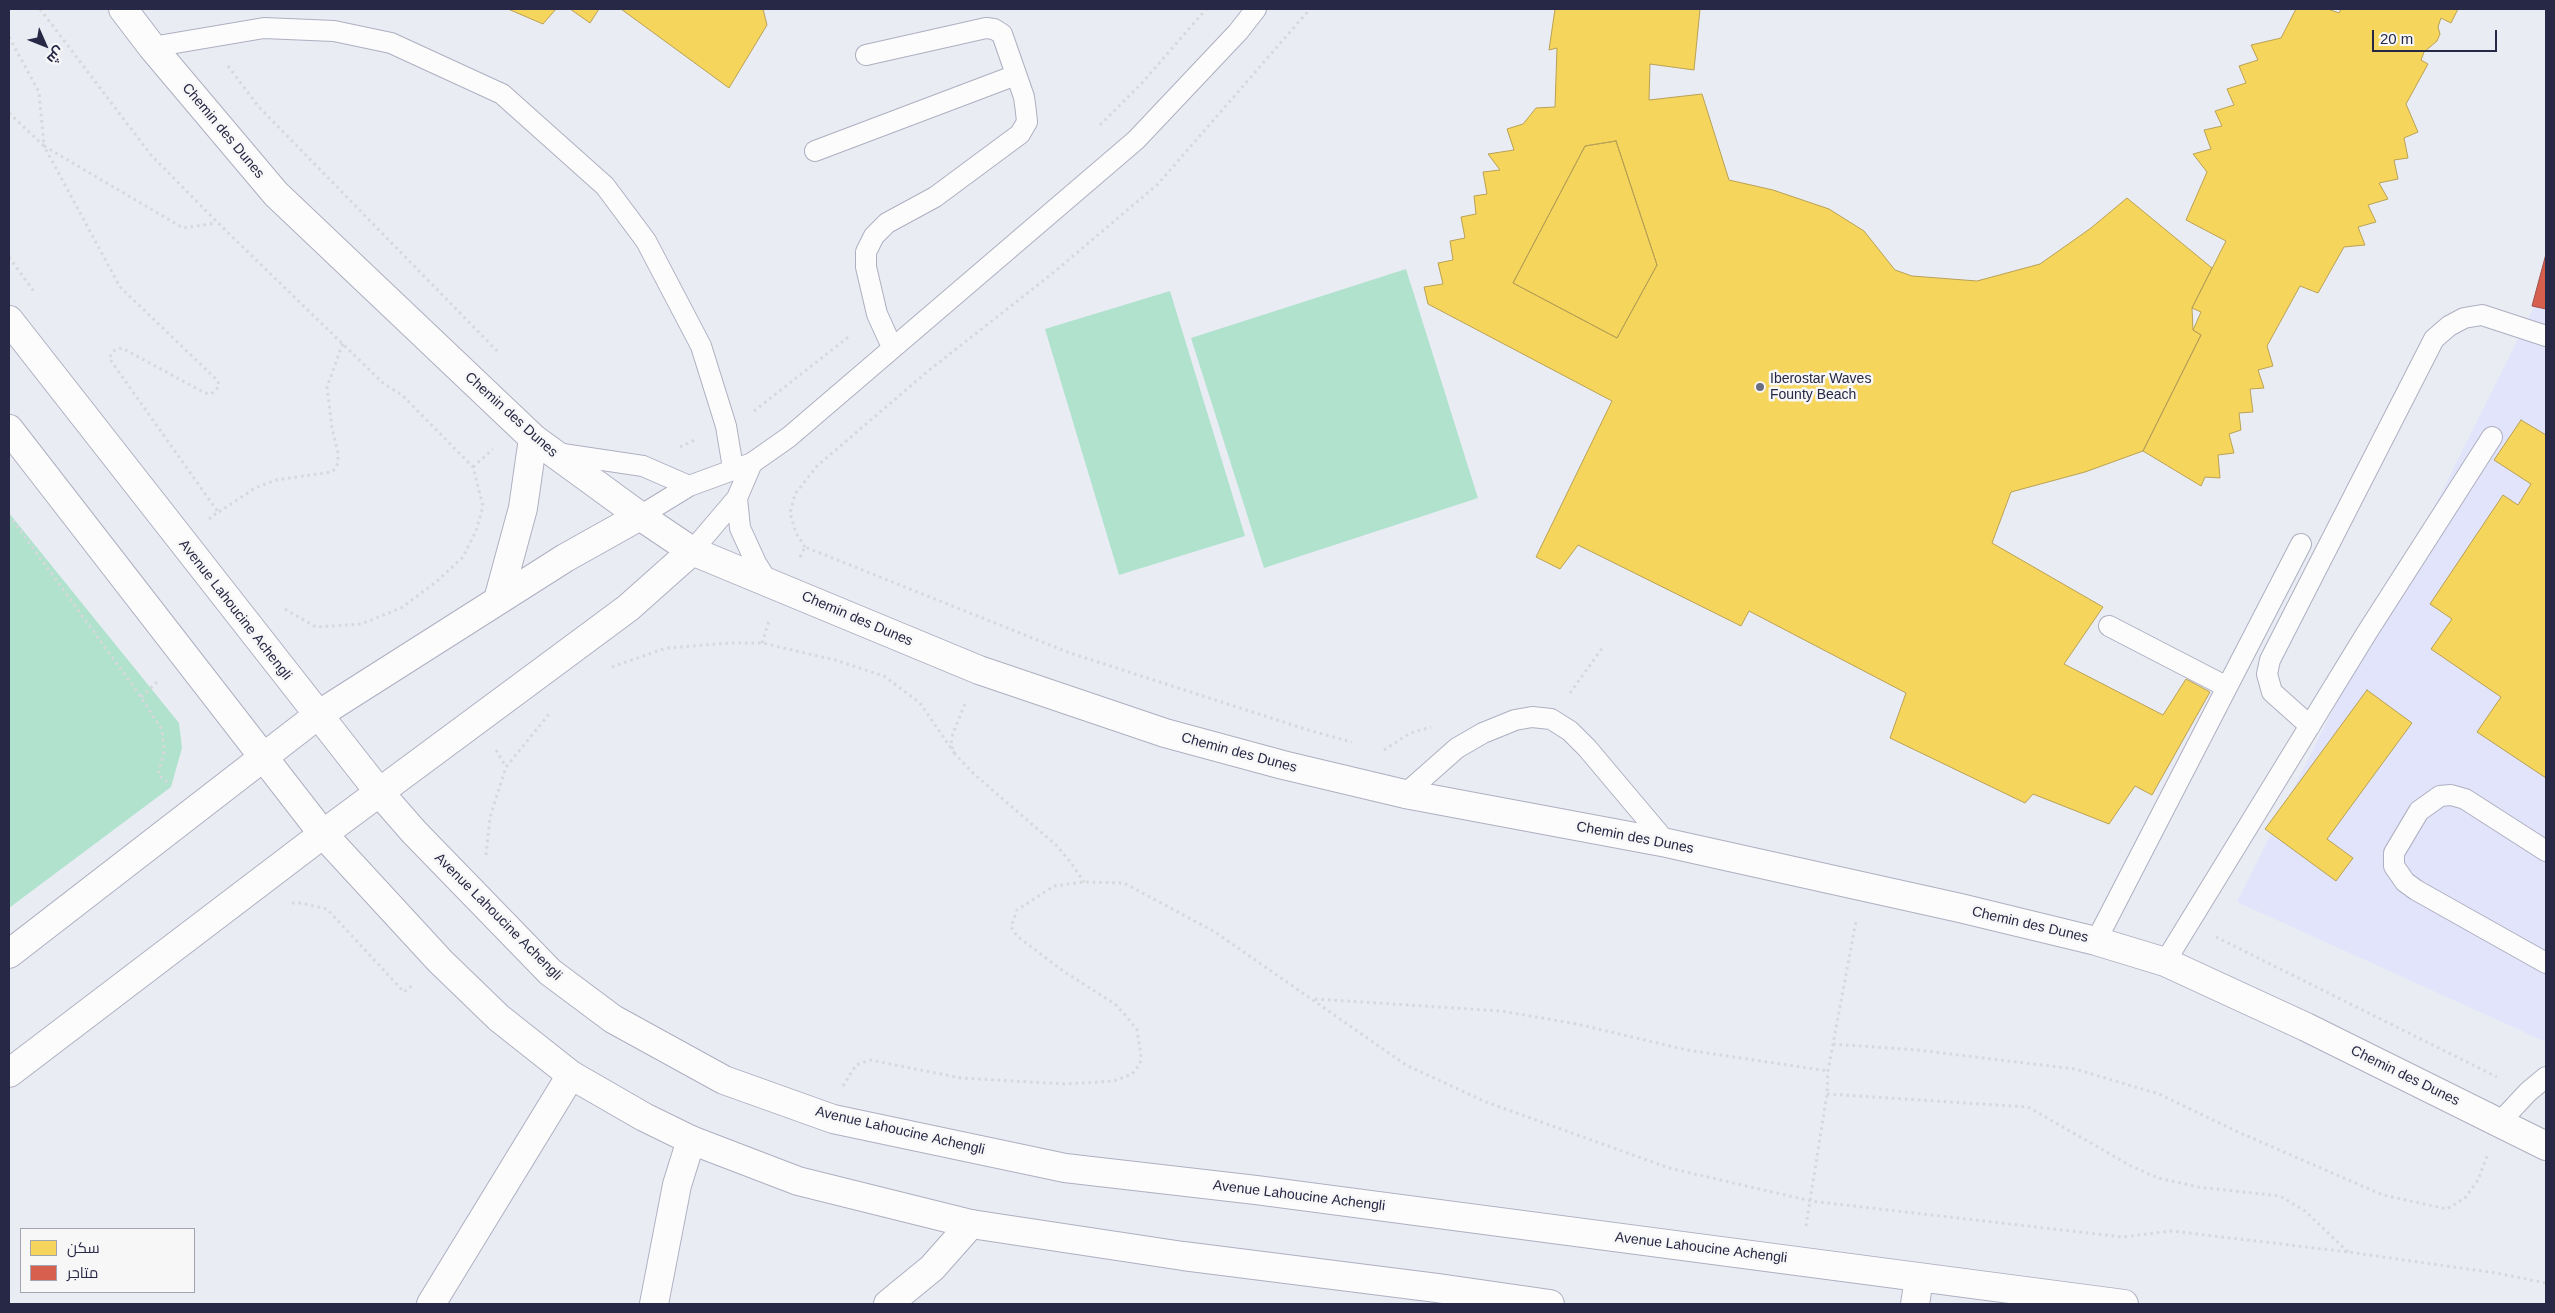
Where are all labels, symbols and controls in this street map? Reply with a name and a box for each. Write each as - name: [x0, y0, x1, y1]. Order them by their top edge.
- north arrow: [20, 20, 70, 70]
- scale bar: [2375, 20, 2500, 52]
- text: 20 m: [2380, 30, 2413, 47]
- text: ش: [44, 43, 68, 67]
- street label: Chemin des Dunes: [178, 80, 268, 182]
- street label: Chemin des Dunes: [461, 369, 561, 461]
- place label: Iberostar Waves Founty Beach: [1770, 371, 1871, 404]
- marker: Iberostar Waves Founty Beach: [1754, 381, 1766, 393]
- street label: Avenue Lahoucine Achengli: [175, 537, 295, 683]
- street label: Chemin des Dunes: [799, 588, 915, 650]
- street label: Chemin des Dunes: [1179, 729, 1299, 777]
- street label: Chemin des Dunes: [1575, 818, 1695, 858]
- street label: Avenue Lahoucine Achengli: [431, 850, 565, 984]
- street label: Chemin des Dunes: [1970, 903, 2090, 947]
- street label: Chemin des Dunes: [2348, 1042, 2462, 1110]
- street label: Avenue Lahoucine Achengli: [814, 1103, 986, 1159]
- street label: Avenue Lahoucine Achengli: [1212, 1177, 1386, 1215]
- legend: [20, 1228, 195, 1293]
- street label: Avenue Lahoucine Achengli: [1614, 1229, 1788, 1267]
- text: سكن: [67, 1239, 100, 1256]
- text: متاجر: [67, 1264, 98, 1281]

